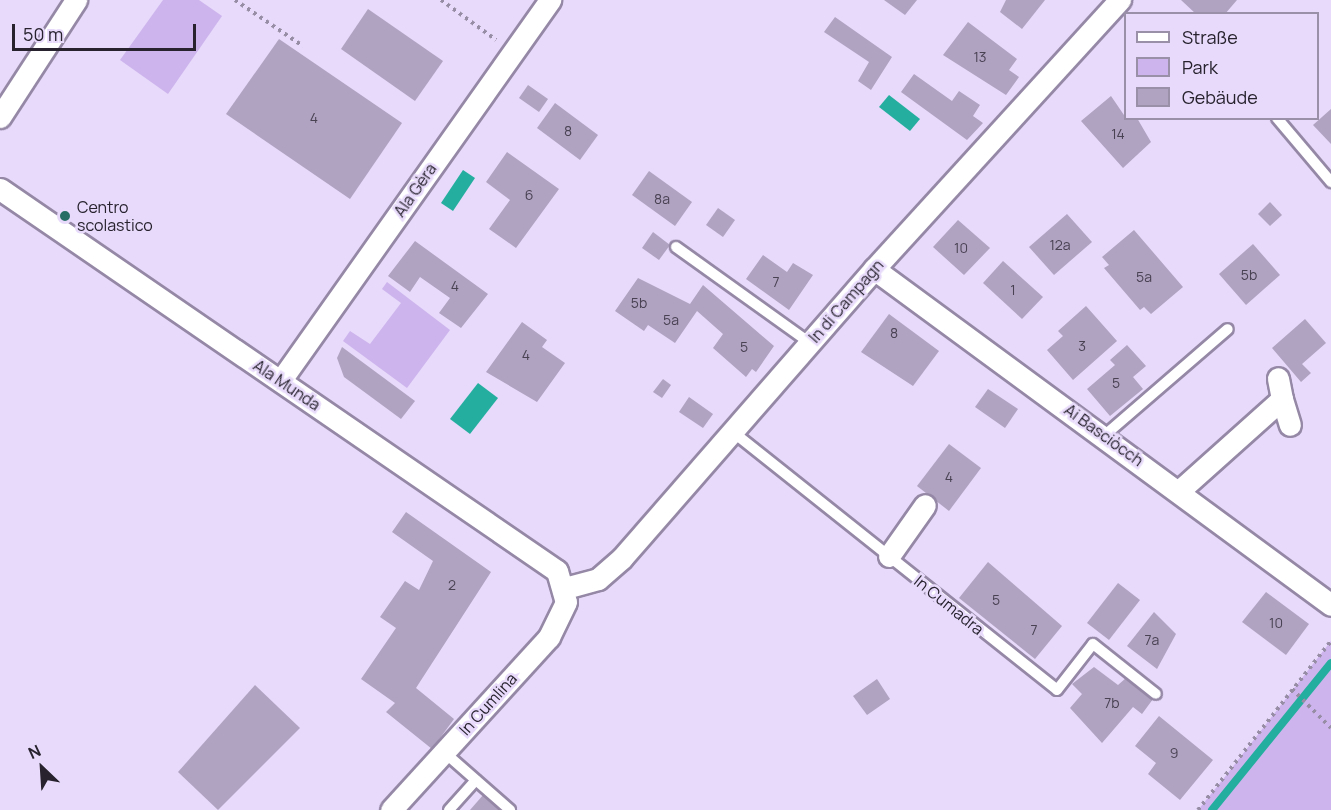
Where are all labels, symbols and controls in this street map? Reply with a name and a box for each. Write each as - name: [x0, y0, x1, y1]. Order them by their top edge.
- scale bar: [15, 12, 200, 50]
- legend: [1124, 12, 1319, 120]
- text: 50 m: [23, 22, 63, 46]
- text: Straße: [1182, 25, 1238, 49]
- house number: 13: [973, 49, 987, 65]
- text: Park: [1182, 55, 1218, 79]
- text: Gebäude: [1182, 85, 1258, 109]
- house number: 4: [310, 110, 318, 126]
- house number: 8: [564, 123, 572, 139]
- house number: 14: [1111, 126, 1125, 142]
- street label: Ala Gèra: [390, 160, 440, 220]
- house number: 6: [525, 187, 533, 203]
- house number: 8a: [654, 191, 670, 207]
- place label: Centro scolastico: [77, 197, 153, 235]
- marker: Centro scolastico: [58, 209, 72, 223]
- house number: 12a: [1049, 237, 1071, 253]
- house number: 10: [954, 240, 968, 256]
- street label: In di Campagn: [805, 255, 887, 347]
- house number: 5b: [1241, 267, 1257, 283]
- house number: 5a: [1136, 269, 1152, 285]
- house number: 7: [772, 274, 780, 290]
- house number: 4: [451, 278, 459, 294]
- house number: 1: [1010, 282, 1016, 298]
- house number: 5b: [631, 295, 647, 311]
- house number: 5a: [663, 312, 679, 328]
- house number: 8: [890, 325, 898, 341]
- house number: 3: [1078, 338, 1086, 354]
- house number: 5: [740, 339, 748, 355]
- house number: 4: [522, 347, 530, 363]
- street label: Ala Munda: [250, 356, 324, 414]
- house number: 5: [1112, 375, 1120, 391]
- street label: Ai Basciòcch: [1061, 400, 1147, 470]
- house number: 4: [945, 469, 953, 485]
- street label: In Cumadra: [910, 571, 988, 639]
- house number: 2: [448, 577, 456, 593]
- house number: 5: [992, 592, 1000, 608]
- house number: 10: [1269, 615, 1283, 631]
- house number: 7: [1030, 622, 1038, 638]
- house number: 7a: [1145, 632, 1159, 648]
- street label: In Cumlina: [455, 669, 521, 739]
- house number: 7b: [1104, 695, 1120, 711]
- north arrow: [12, 738, 72, 798]
- text: N: [25, 739, 44, 764]
- house number: 9: [1170, 745, 1178, 761]

